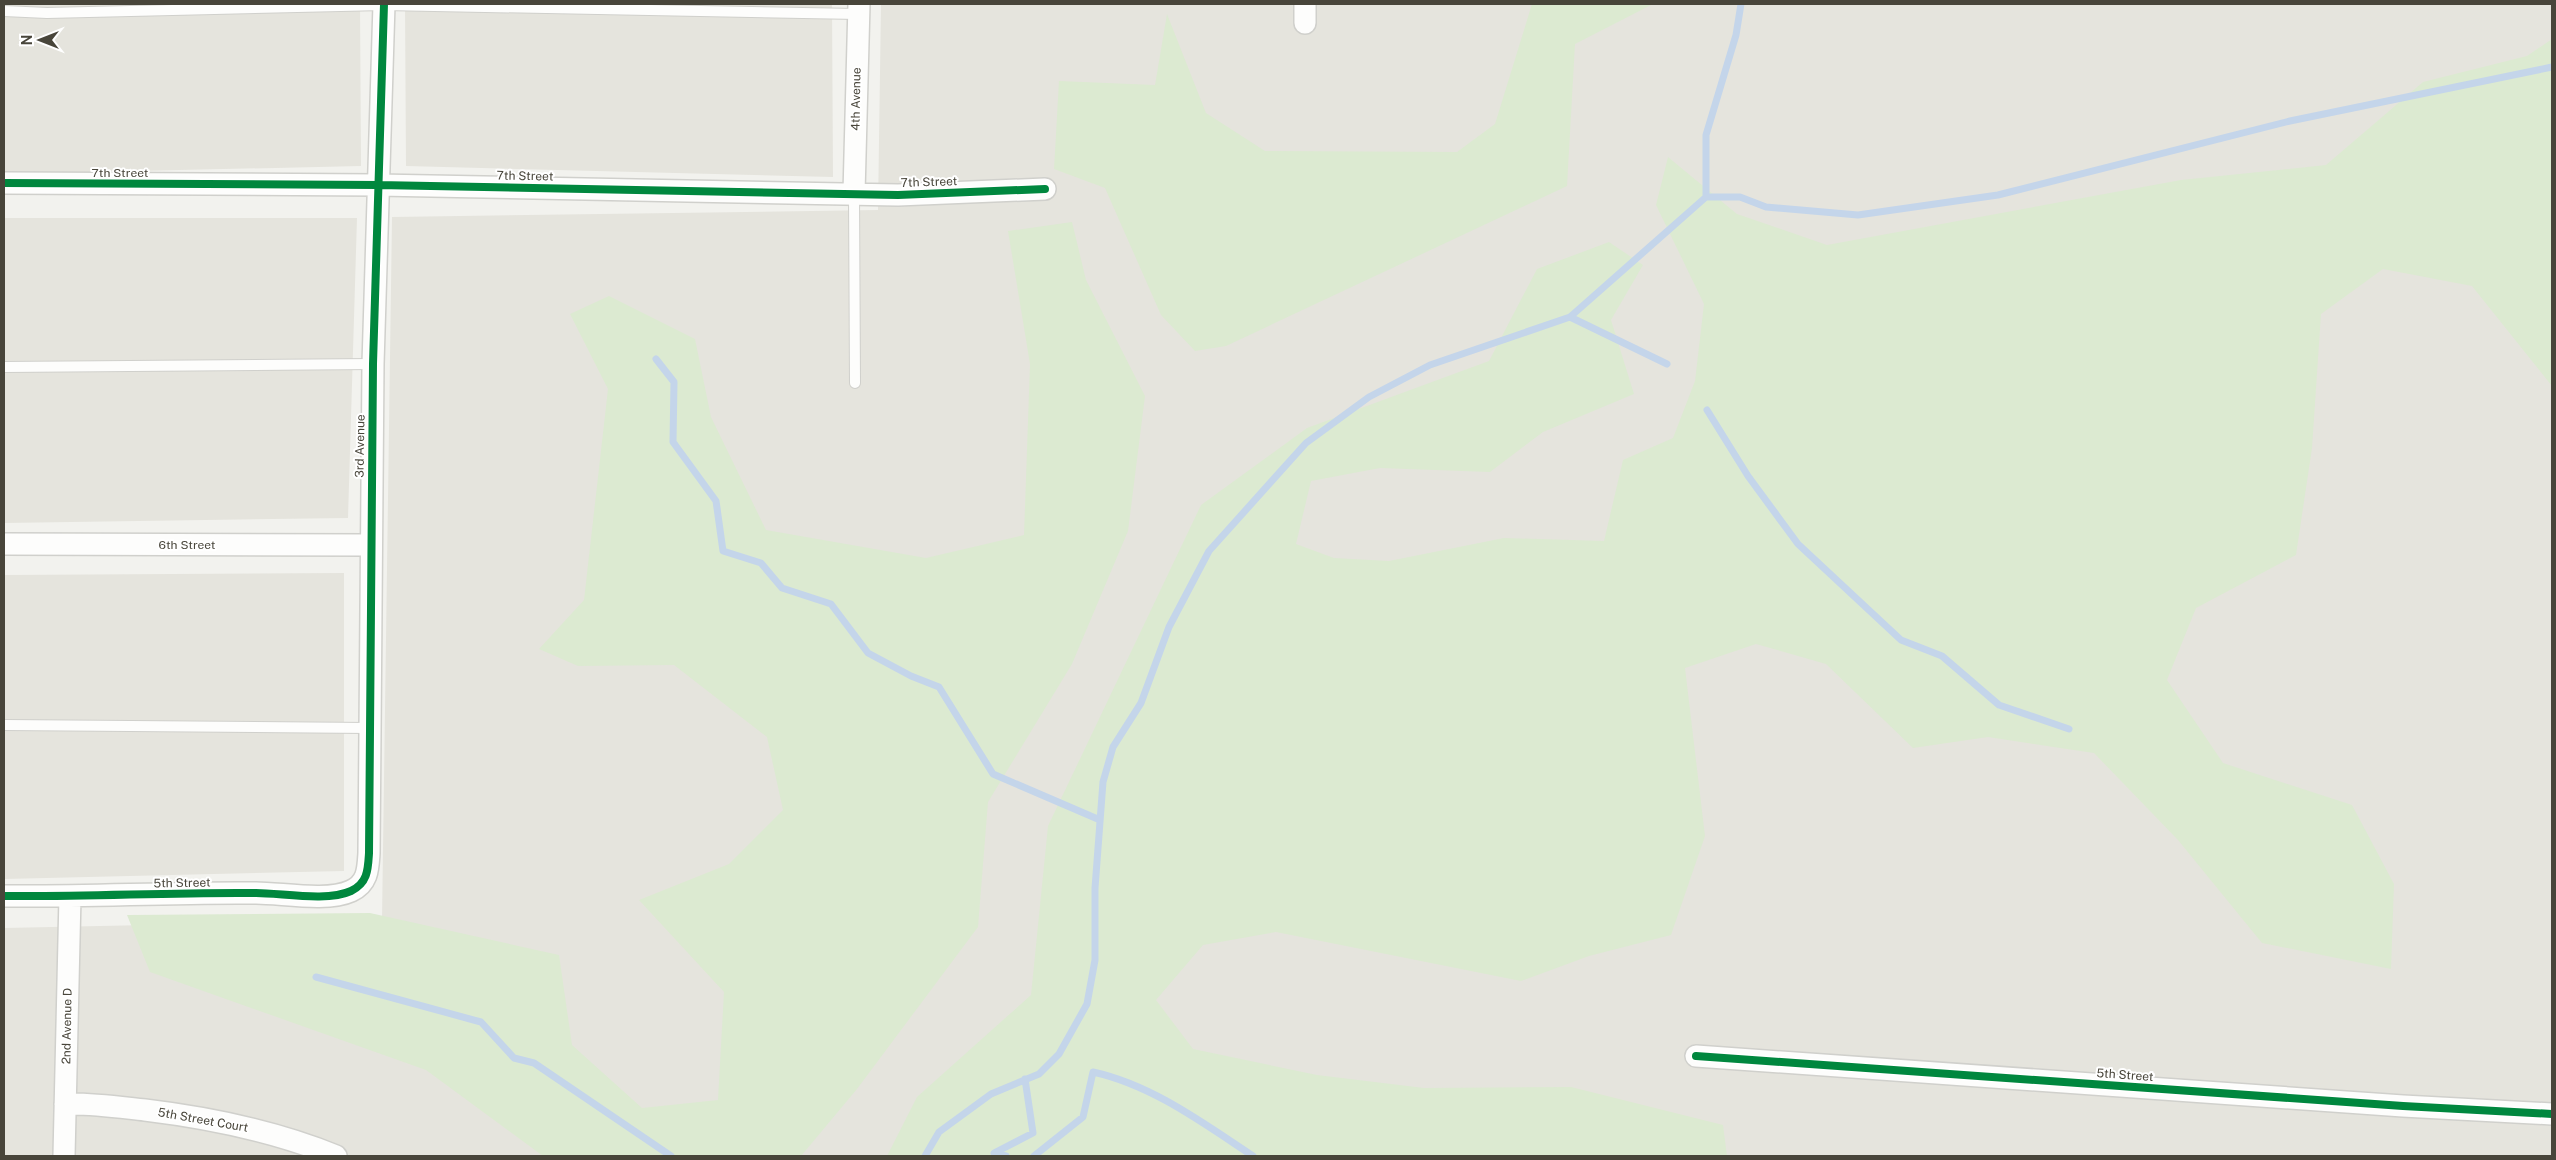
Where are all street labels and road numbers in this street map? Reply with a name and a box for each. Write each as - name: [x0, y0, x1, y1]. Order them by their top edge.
- street label: 4th Avenue: [848, 67, 864, 131]
- street label: 7th Street: [92, 166, 149, 180]
- street label: 7th Street: [496, 169, 554, 183]
- street label: 7th Street: [900, 174, 958, 190]
- street label: 3rd Avenue: [352, 414, 368, 478]
- street label: 6th Street: [158, 538, 216, 552]
- street label: 5th Street: [153, 875, 211, 890]
- street label: 2nd Avenue D: [59, 988, 75, 1064]
- street label: 5th Street: [2096, 1066, 2154, 1084]
- street label: 5th Street Court: [157, 1105, 250, 1135]

